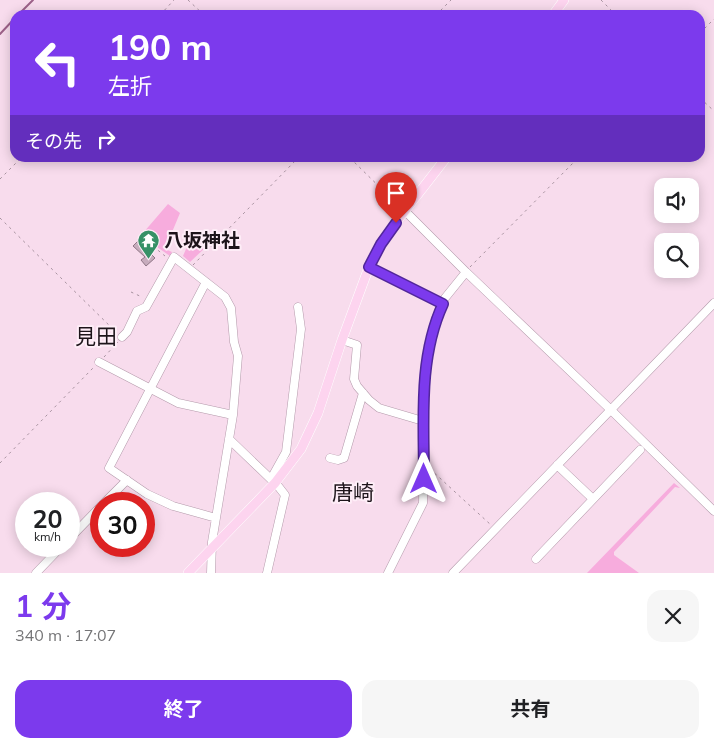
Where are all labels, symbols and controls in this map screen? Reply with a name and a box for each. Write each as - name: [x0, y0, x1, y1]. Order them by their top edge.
- text: 190 m: [108, 25, 212, 69]
- icon: left: [25, 30, 90, 95]
- text: 左折: [108, 72, 152, 100]
- icon: right: [92, 125, 120, 153]
- text: その先: [25, 129, 82, 153]
- pin: [375, 172, 417, 223]
- map controls: [654, 178, 699, 278]
- button: sound: [654, 178, 699, 223]
- icon: arrive: [382, 179, 410, 207]
- temple icon: 八坂神社: [136, 228, 160, 259]
- place label: 八坂神社: [164, 228, 240, 252]
- button: search: [654, 233, 699, 278]
- district label: 見田: [75, 323, 117, 349]
- position arrow: [397, 452, 449, 504]
- district label: 唐崎: [332, 479, 374, 505]
- speed limit sign: 30: [90, 492, 155, 557]
- text: 20: [32, 503, 63, 534]
- text: km/h: [34, 529, 61, 544]
- text: 1 分: [15, 587, 71, 625]
- button: close: [647, 590, 699, 642]
- text: 340 m · 17:07: [15, 625, 116, 645]
- button: 終了: [15, 680, 352, 738]
- button: 共有: [362, 680, 699, 738]

